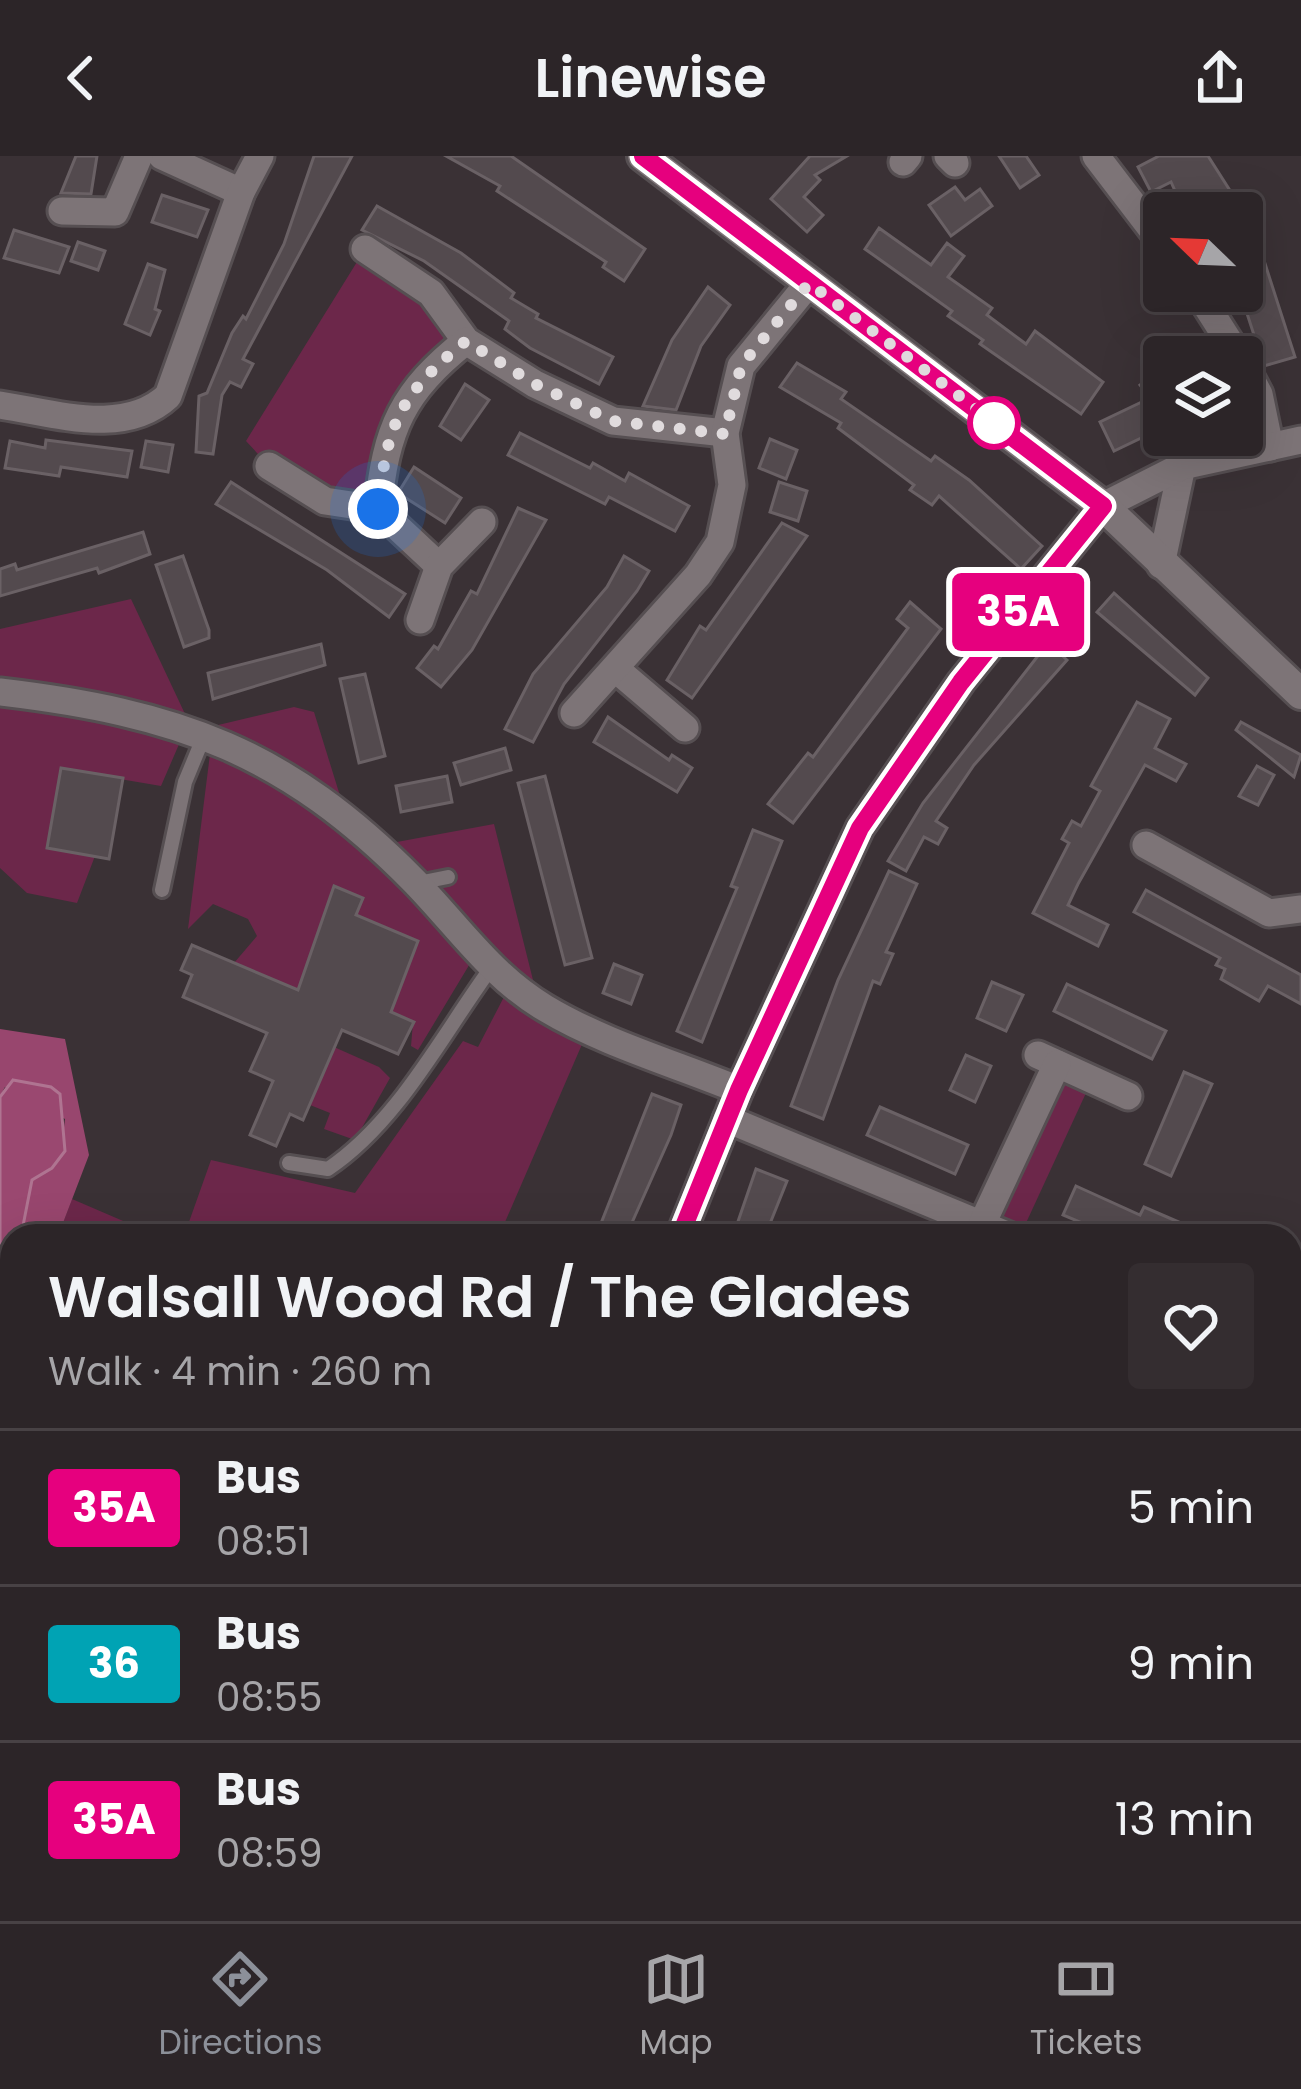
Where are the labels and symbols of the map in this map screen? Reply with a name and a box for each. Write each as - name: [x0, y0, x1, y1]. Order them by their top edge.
- north arrow: [1143, 192, 1263, 312]
- unlabelled marker: [969, 398, 1019, 448]
- your location: [348, 479, 408, 539]
- line badge: 35A: [949, 573, 1087, 651]

